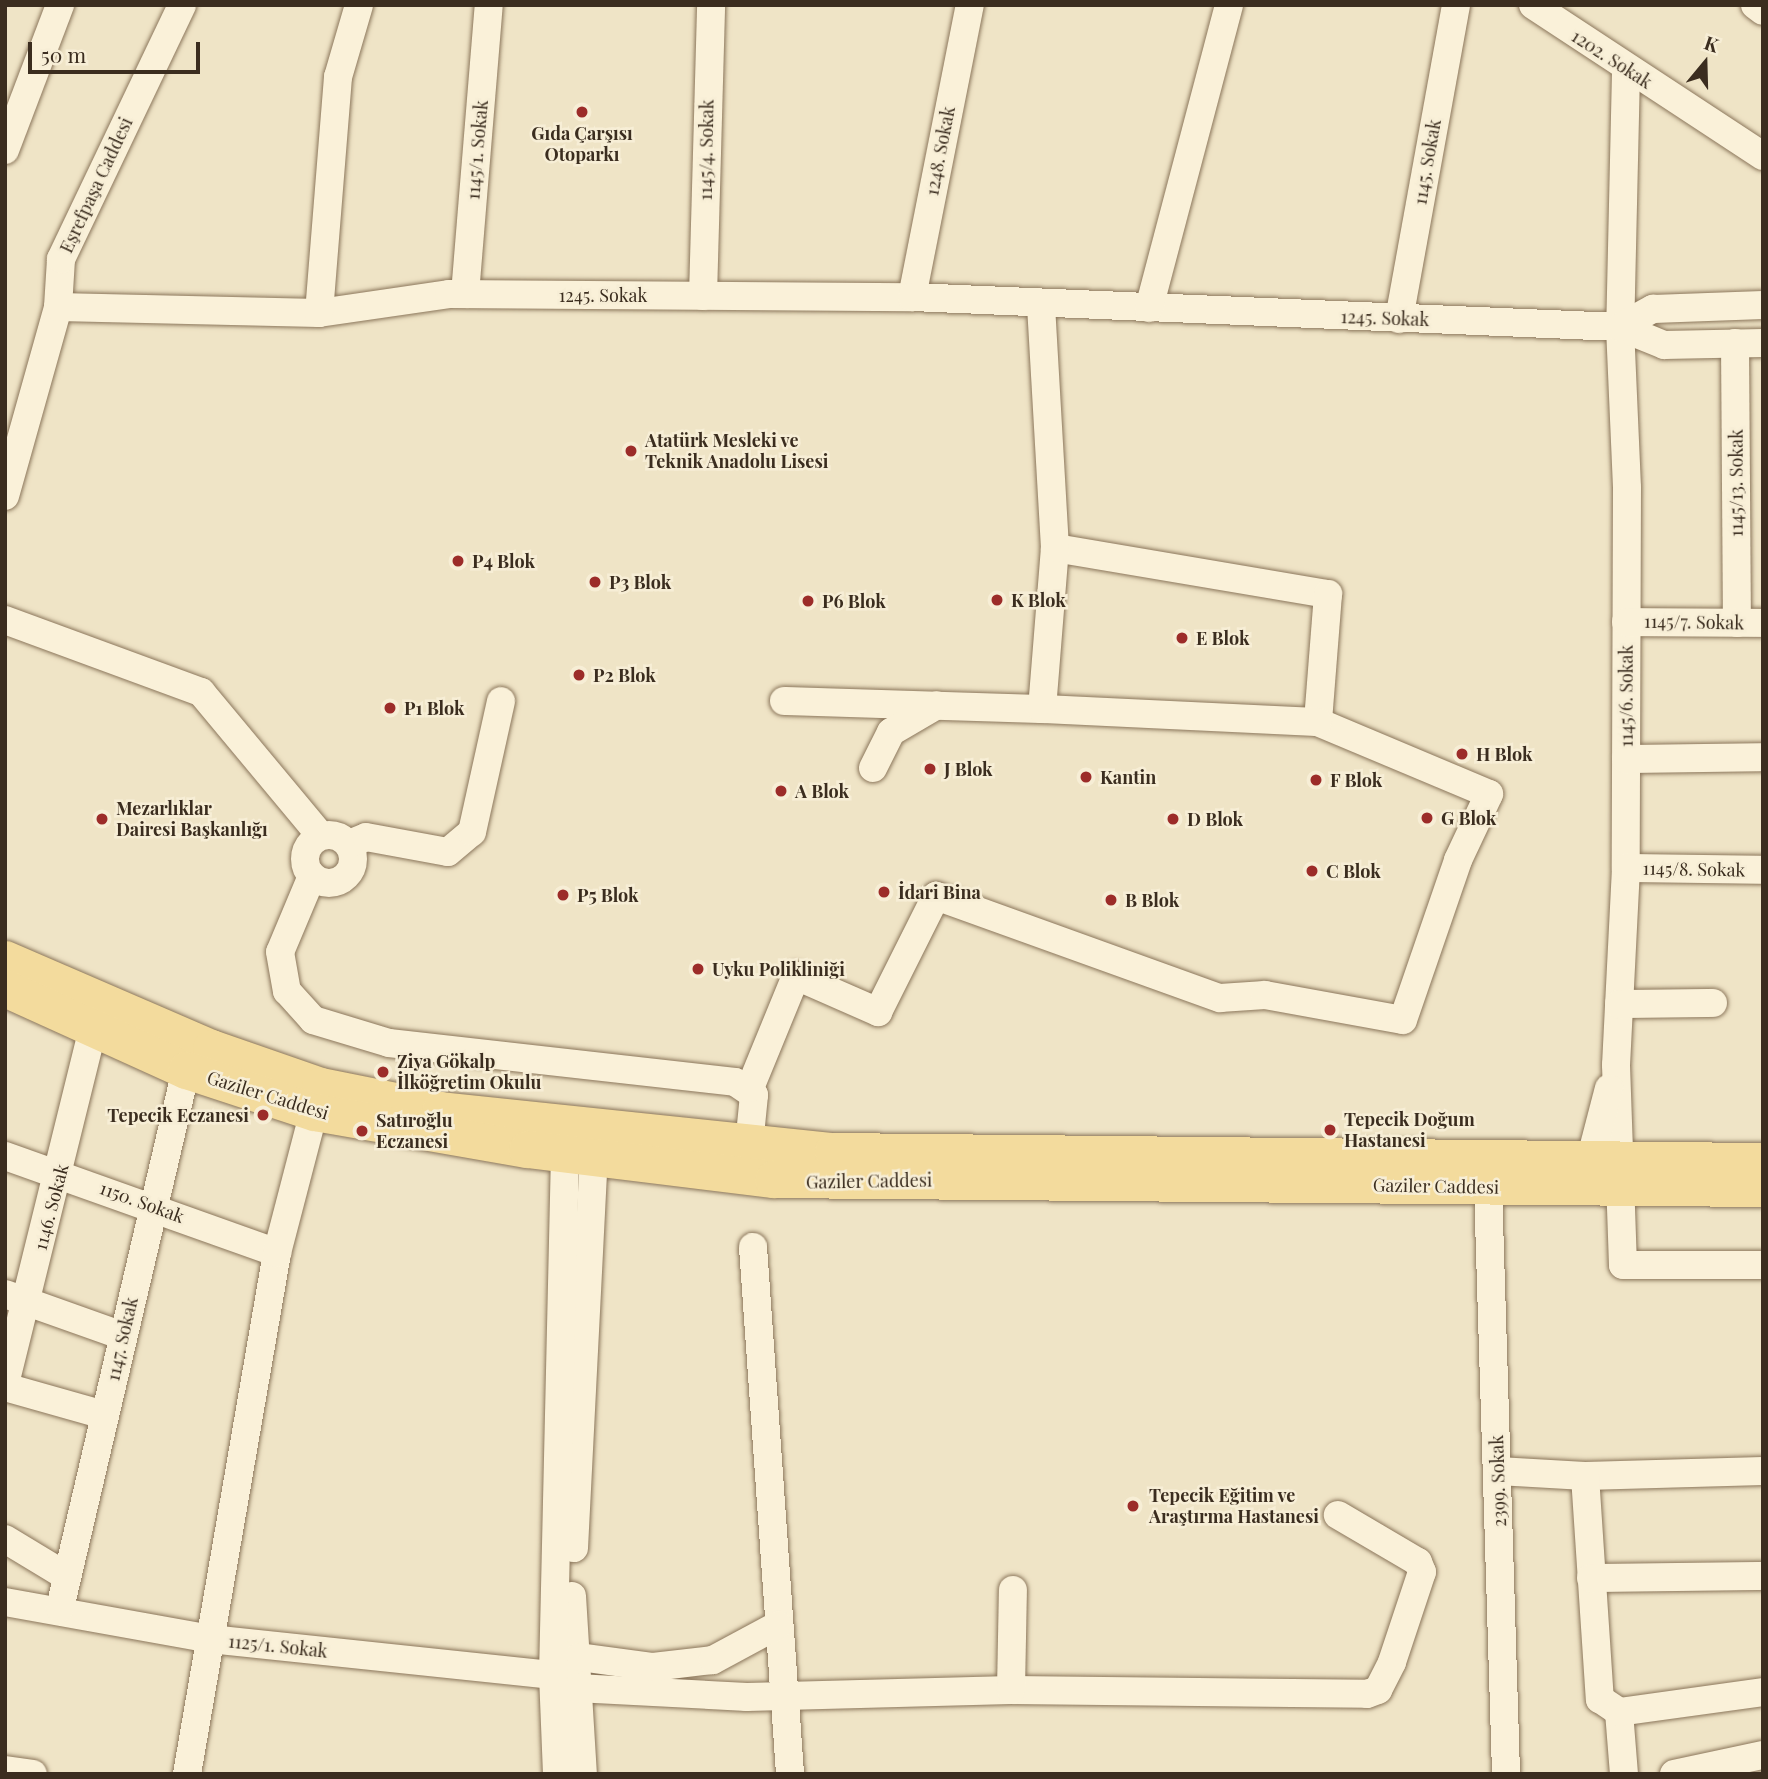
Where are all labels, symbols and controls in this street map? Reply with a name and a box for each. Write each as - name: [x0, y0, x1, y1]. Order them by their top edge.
- street label: 1202. Sokak: [1568, 25, 1656, 93]
- scale bar: [32, 28, 203, 72]
- north arrow: [1670, 28, 1740, 98]
- text: K: [1701, 29, 1722, 58]
- text: 50 m: [41, 40, 86, 68]
- street label: 1145/1. Sokak: [462, 99, 492, 201]
- street label: 1145/4. Sokak: [694, 99, 718, 201]
- marker: Gıda Çarşısı Otoparkı: [574, 104, 590, 120]
- street label: 1248. Sokak: [921, 105, 959, 197]
- street label: Eşrefpaşa Caddesi: [55, 114, 137, 256]
- street label: 1145. Sokak: [1409, 117, 1445, 207]
- place label: Gıda Çarşısı Otoparkı: [531, 123, 633, 166]
- street label: 1245. Sokak: [559, 284, 647, 306]
- street label: 1245. Sokak: [1340, 306, 1430, 330]
- street label: 1145/13. Sokak: [1725, 429, 1747, 537]
- place label: Atatürk Mesleki ve Teknik Anadolu Lisesi: [645, 430, 829, 472]
- marker: Atatürk Mesleki ve Teknik Anadolu Lisesi: [623, 443, 639, 459]
- place label: P4 Blok: [472, 550, 535, 572]
- marker: P4 Blok: [450, 553, 466, 569]
- place label: P3 Blok: [609, 571, 671, 593]
- marker: P3 Blok: [587, 574, 603, 590]
- place label: K Blok: [1011, 589, 1066, 611]
- place label: P6 Blok: [822, 590, 886, 612]
- marker: K Blok: [989, 592, 1005, 608]
- marker: P6 Blok: [800, 593, 816, 609]
- street label: 1145/7. Sokak: [1644, 610, 1744, 634]
- place label: E Blok: [1196, 627, 1250, 649]
- marker: E Blok: [1174, 630, 1190, 646]
- street label: 1145/6. Sokak: [1615, 645, 1637, 747]
- place label: P2 Blok: [593, 664, 656, 686]
- marker: P2 Blok: [571, 667, 587, 683]
- place label: P1 Blok: [404, 697, 465, 719]
- marker: P1 Blok: [382, 700, 398, 716]
- place label: H Blok: [1476, 743, 1532, 765]
- marker: H Blok: [1454, 746, 1470, 762]
- place label: J Blok: [944, 758, 993, 780]
- marker: J Blok: [922, 761, 938, 777]
- place label: Kantin: [1100, 766, 1156, 788]
- marker: Kantin: [1078, 769, 1094, 785]
- place label: F Blok: [1330, 769, 1383, 791]
- marker: F Blok: [1308, 772, 1324, 788]
- place label: A Blok: [795, 780, 849, 802]
- marker: A Blok: [773, 783, 789, 799]
- place label: Mezarlıklar Dairesi Başkanlığı: [116, 798, 268, 840]
- place label: G Blok: [1441, 807, 1496, 829]
- place label: D Blok: [1187, 808, 1243, 830]
- marker: G Blok: [1419, 810, 1435, 826]
- marker: Mezarlıklar Dairesi Başkanlığı: [94, 811, 110, 827]
- marker: D Blok: [1165, 811, 1181, 827]
- street label: 1145/8. Sokak: [1642, 857, 1746, 881]
- place label: C Blok: [1326, 860, 1381, 882]
- marker: C Blok: [1304, 863, 1320, 879]
- place label: İdari Bina: [898, 881, 981, 903]
- place label: P5 Blok: [577, 884, 639, 906]
- marker: İdari Bina: [876, 884, 892, 900]
- marker: P5 Blok: [555, 887, 571, 903]
- place label: B Blok: [1125, 889, 1179, 911]
- marker: B Blok: [1103, 892, 1119, 908]
- place label: Uyku Polikliniği: [712, 958, 845, 980]
- marker: Uyku Polikliniği: [690, 961, 706, 977]
- place label: Ziya Gökalp İlköğretim Okulu: [397, 1051, 541, 1094]
- marker: Ziya Gökalp İlköğretim Okulu: [375, 1064, 391, 1080]
- street label: Gaziler Caddesi: [204, 1066, 332, 1124]
- place label: Tepecik Eczanesi: [107, 1104, 249, 1126]
- marker: Tepecik Eczanesi: [255, 1107, 271, 1123]
- place label: Tepecik Doğum Hastanesi: [1344, 1109, 1475, 1152]
- place label: Satıroğlu Eczanesi: [376, 1110, 453, 1152]
- marker: Tepecik Doğum Hastanesi: [1322, 1122, 1338, 1138]
- marker: Satıroğlu Eczanesi: [354, 1123, 370, 1139]
- street label: 1146. Sokak: [29, 1161, 73, 1253]
- street label: Gaziler Caddesi: [806, 1169, 932, 1193]
- street label: Gaziler Caddesi: [1373, 1174, 1499, 1198]
- street label: 1150. Sokak: [97, 1177, 187, 1227]
- street label: 1147. Sokak: [102, 1295, 142, 1383]
- street label: 2399. Sokak: [1486, 1435, 1510, 1527]
- place label: Tepecik Eğitim ve Araştırma Hastanesi: [1149, 1485, 1319, 1528]
- marker: Tepecik Eğitim ve Araştırma Hastanesi: [1123, 1496, 1143, 1516]
- street label: 1125/1. Sokak: [227, 1630, 329, 1662]

